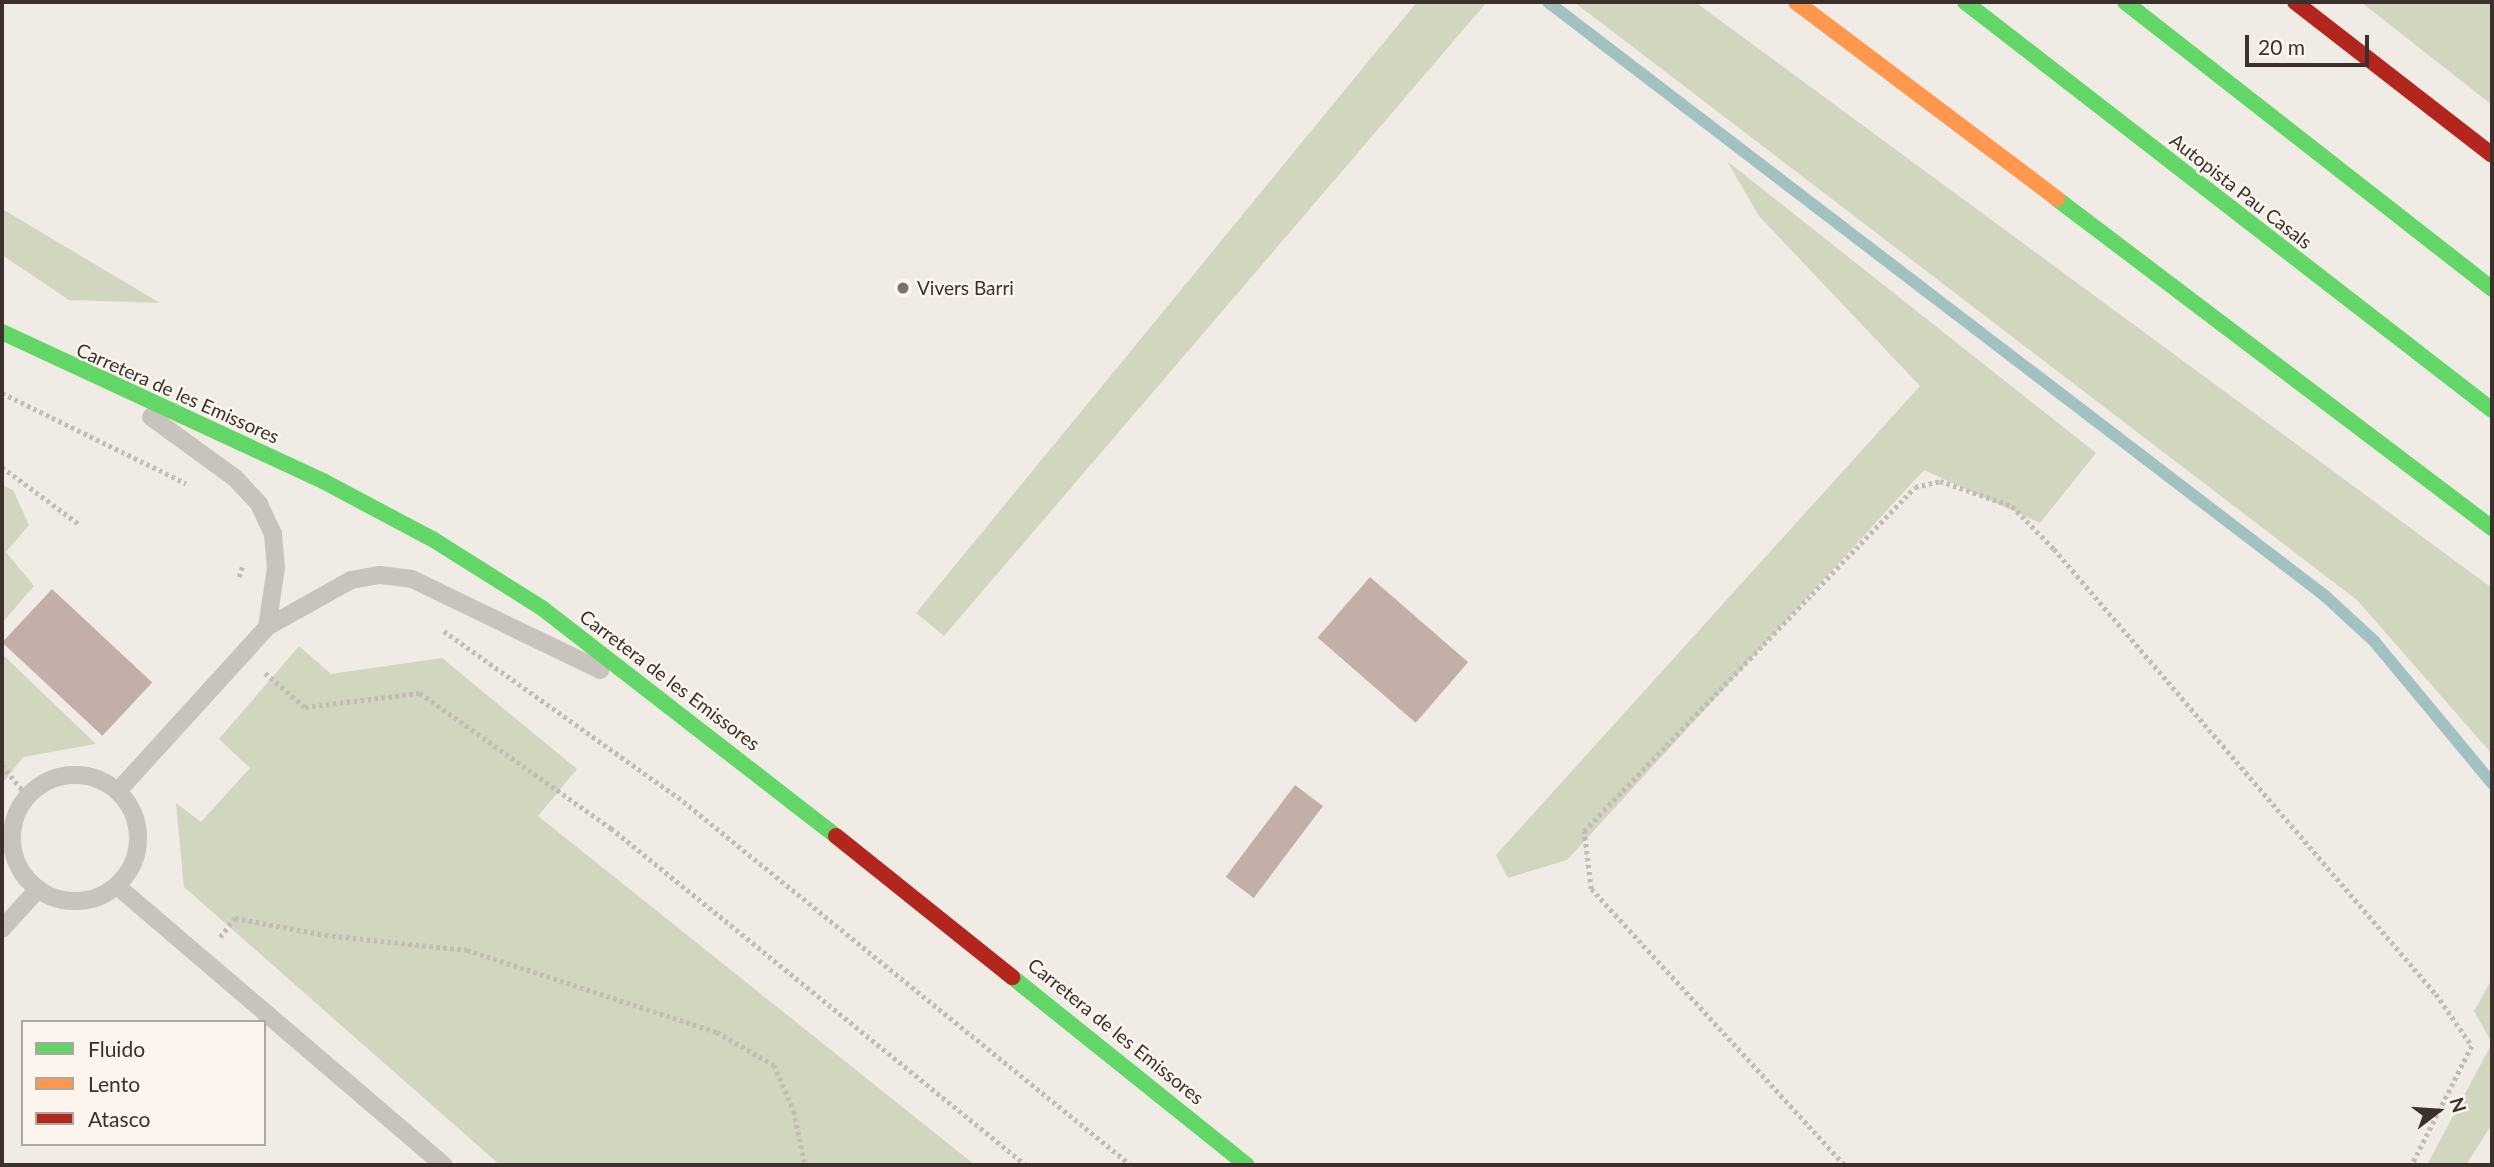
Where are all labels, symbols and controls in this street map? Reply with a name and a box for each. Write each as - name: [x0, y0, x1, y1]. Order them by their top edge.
- scale bar: [2249, 21, 2373, 65]
- text: 20 m: [2258, 34, 2305, 59]
- street label: Autopista Pau Casals: [2165, 129, 2317, 253]
- place label: Vivers Barri: [917, 277, 1014, 299]
- marker: Vivers Barri: [895, 280, 911, 296]
- street label: Carretera de les Emissores: [73, 338, 283, 448]
- street label: Carretera de les Emissores: [576, 605, 764, 755]
- street label: Carretera de les Emissores: [1024, 953, 1208, 1109]
- legend: [21, 1020, 266, 1146]
- text: Fluido: [88, 1036, 145, 1061]
- text: Lento: [88, 1071, 140, 1096]
- north arrow: [2403, 1076, 2473, 1146]
- text: N: [2445, 1094, 2472, 1115]
- text: Atasco: [88, 1106, 150, 1131]

